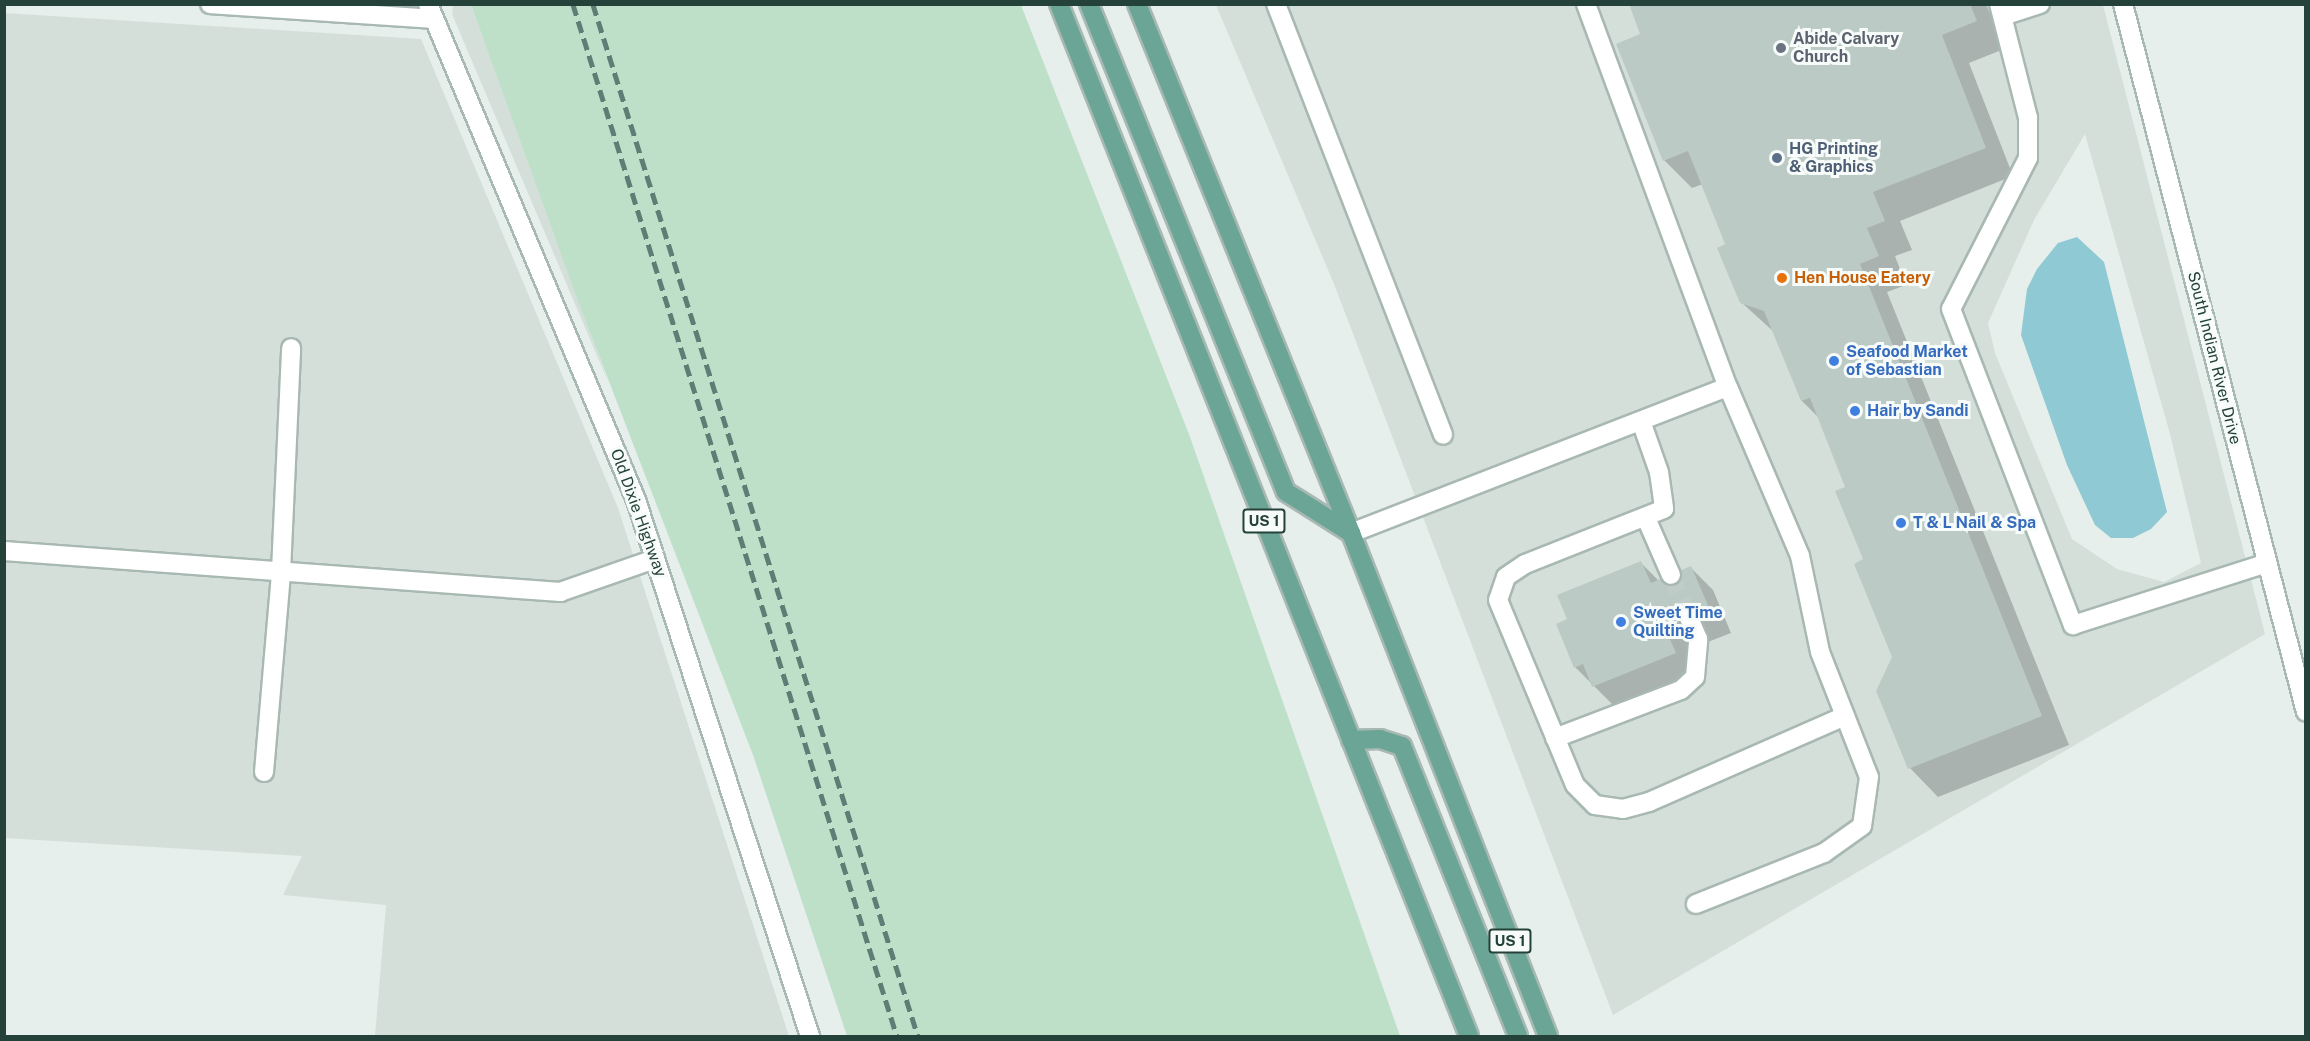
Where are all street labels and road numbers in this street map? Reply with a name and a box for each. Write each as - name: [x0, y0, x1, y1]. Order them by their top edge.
- street label: South Indian River Drive: [2183, 269, 2245, 447]
- street label: Old Dixie Highway: [606, 446, 670, 580]
- road number: US 1: [1242, 509, 1286, 533]
- road number: US 1: [1488, 929, 1532, 953]

